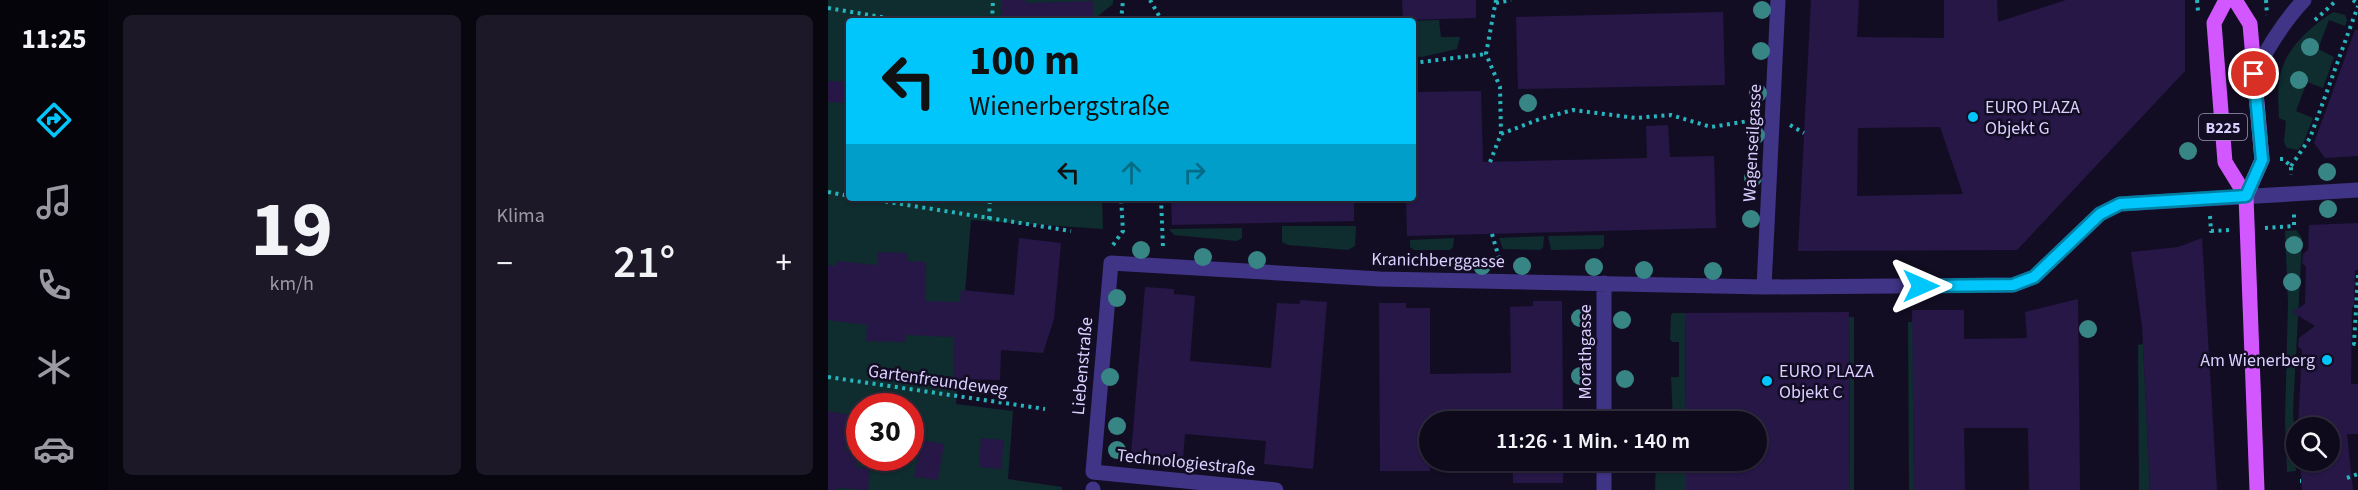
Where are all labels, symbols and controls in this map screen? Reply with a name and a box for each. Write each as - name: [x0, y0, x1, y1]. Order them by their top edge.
- text: 11:25: [21, 20, 87, 59]
- text: 100 m: [969, 31, 1080, 91]
- icon: left: [870, 42, 948, 120]
- pin: [2228, 48, 2279, 99]
- icon: arrive: [2237, 57, 2270, 90]
- street label: Wagenseilgasse: [1737, 83, 1768, 203]
- text: Wienerbergstraße: [969, 87, 1170, 126]
- place label: EURO PLAZA Objekt G: [1985, 95, 2080, 141]
- icon: directions: [33, 99, 75, 141]
- marker: EURO PLAZA Objekt G: [1966, 110, 1980, 124]
- road number: B225: [2199, 114, 2247, 140]
- icon: left: [1052, 156, 1085, 189]
- icon: ahead: [1115, 156, 1148, 189]
- icon: right: [1178, 156, 1211, 189]
- text: 19: [251, 175, 333, 286]
- icon: music: [33, 181, 75, 223]
- text: Klima: [497, 202, 545, 230]
- text: 21°: [613, 231, 675, 295]
- text: −: [497, 240, 513, 287]
- text: +: [776, 240, 792, 287]
- street label: Kranichberggasse: [1371, 247, 1505, 274]
- position arrow: [1889, 254, 1953, 318]
- icon: phone: [33, 264, 75, 306]
- text: km/h: [270, 270, 314, 298]
- street label: Morathgasse: [1573, 304, 1598, 400]
- street label: Liebenstraße: [1066, 316, 1099, 416]
- icon: climate: [33, 346, 75, 388]
- place label: Am Wienerberg: [2200, 348, 2315, 373]
- marker: Am Wienerberg: [2320, 353, 2334, 367]
- street label: Gartenfreundeweg: [867, 358, 1009, 403]
- place label: EURO PLAZA Objekt C: [1779, 359, 1874, 405]
- marker: EURO PLAZA Objekt C: [1760, 374, 1774, 388]
- speed limit sign: 30: [846, 393, 924, 471]
- map controls: [2286, 417, 2340, 471]
- button: search: [2286, 417, 2340, 471]
- text: 11:26 · 1 Min. · 140 m: [1496, 425, 1690, 457]
- icon: car: [33, 428, 75, 470]
- street label: Technologiestraße: [1115, 443, 1257, 482]

